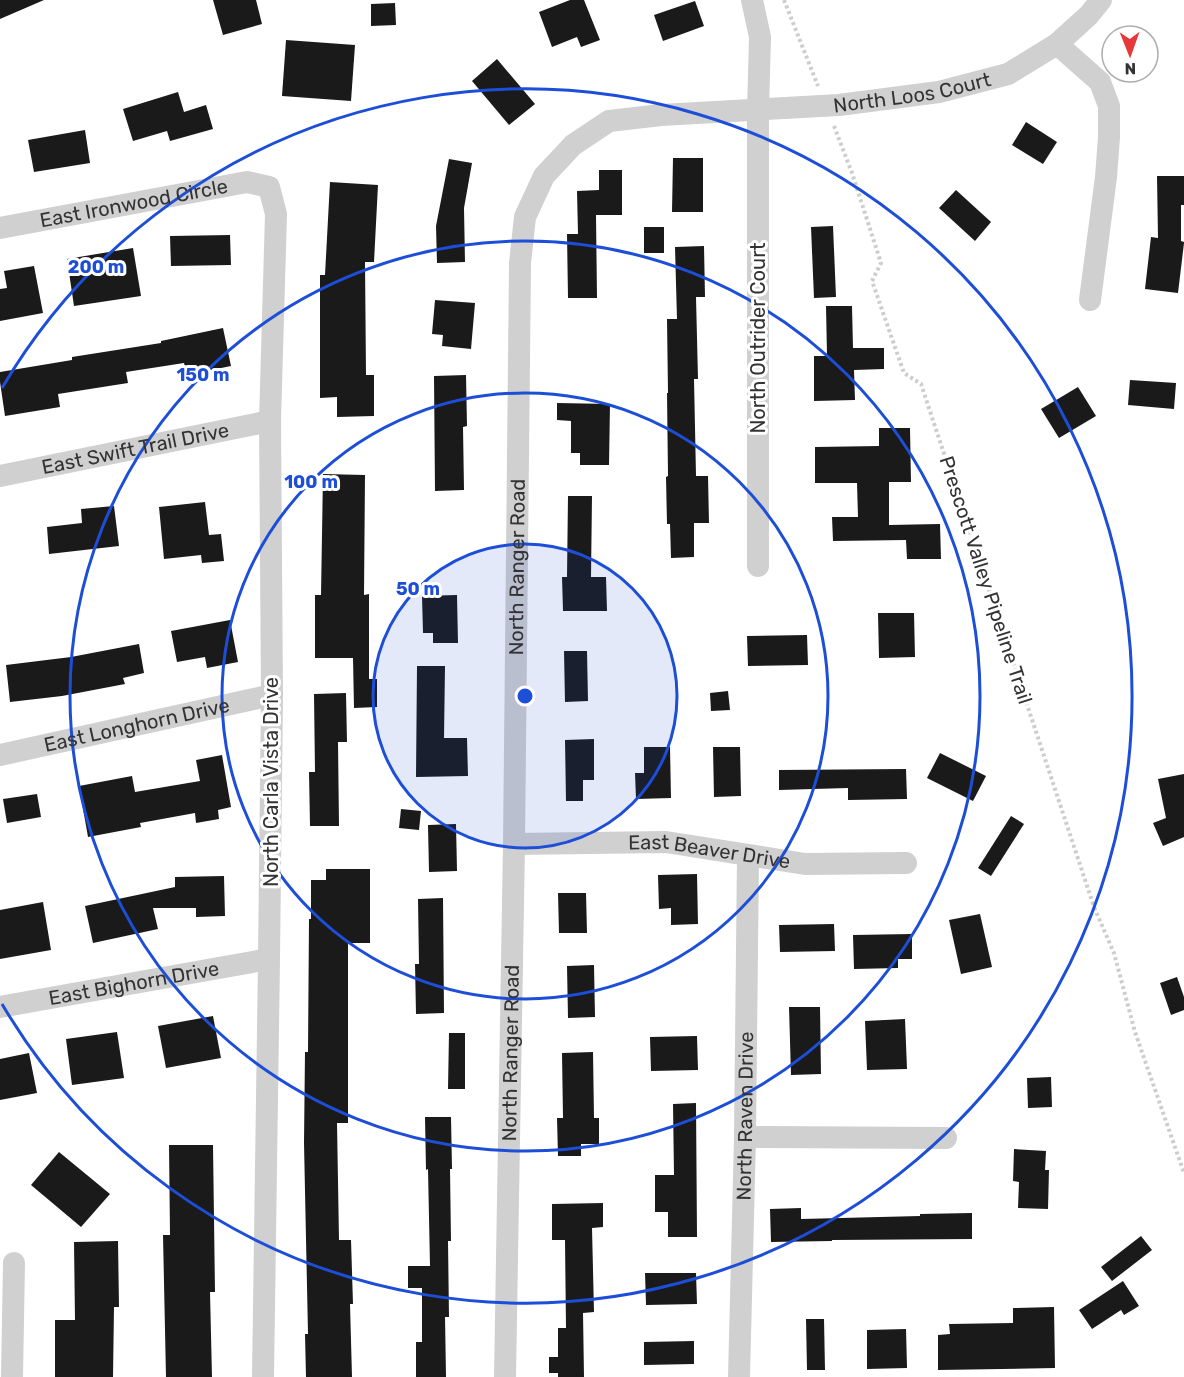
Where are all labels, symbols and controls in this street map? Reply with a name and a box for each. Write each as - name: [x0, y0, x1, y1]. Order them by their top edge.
- north arrow: [1100, 24, 1160, 84]
- text: N: [1124, 59, 1136, 78]
- street label: North Loos Court: [832, 67, 993, 118]
- street label: East Ironwood Circle: [38, 174, 230, 232]
- street label: North Outrider Court: [746, 242, 770, 434]
- text: 200 m: [68, 256, 124, 278]
- text: 150 m: [176, 364, 230, 386]
- street label: East Swift Trail Drive: [39, 418, 231, 479]
- street label: Prescott Valley Pipeline Trail: [935, 453, 1037, 707]
- text: 100 m: [284, 471, 338, 493]
- street label: North Ranger Road: [504, 479, 530, 656]
- text: 50 m: [396, 578, 440, 600]
- street label: North Carla Vista Drive: [259, 677, 283, 887]
- centre of rings: [515, 686, 535, 706]
- street label: East Longhorn Drive: [42, 693, 232, 757]
- street label: East Beaver Drive: [628, 830, 792, 874]
- street label: East Bighorn Drive: [47, 956, 221, 1010]
- street label: North Ranger Road: [497, 964, 524, 1142]
- street label: North Raven Drive: [731, 1031, 758, 1201]

